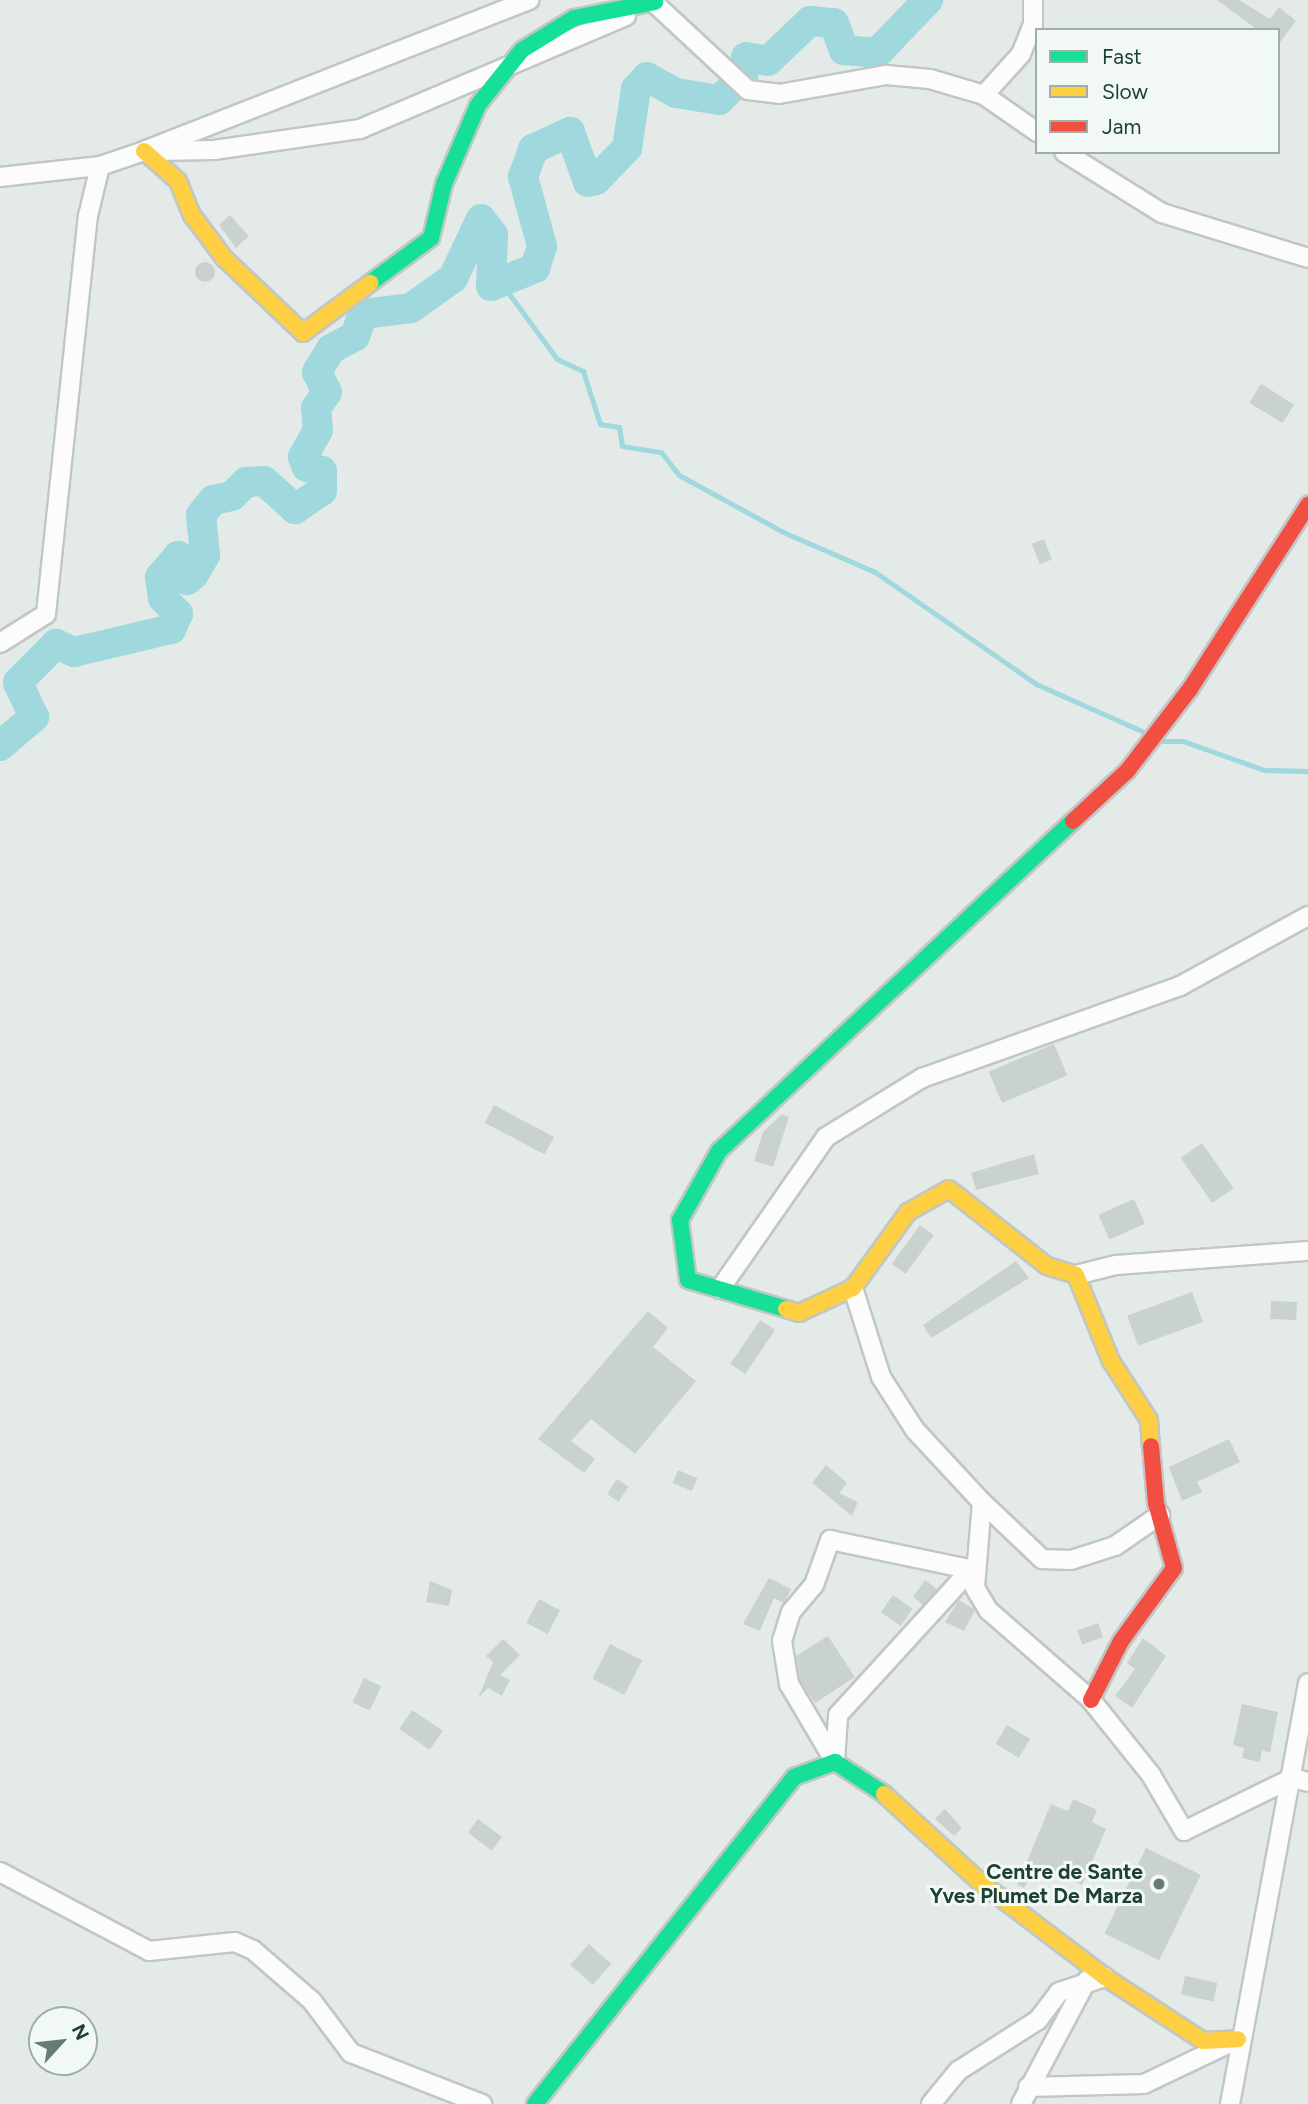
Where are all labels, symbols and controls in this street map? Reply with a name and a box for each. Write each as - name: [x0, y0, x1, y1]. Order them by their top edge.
- legend: [1035, 28, 1280, 154]
- text: Fast: [1102, 44, 1142, 69]
- text: Slow: [1102, 79, 1148, 104]
- text: Jam: [1102, 114, 1141, 139]
- place label: Centre de Sante Yves Plumet De Marza: [930, 1859, 1143, 1909]
- marker: Centre de Sante Yves Plumet De Marza: [1149, 1874, 1169, 1894]
- north arrow: [28, 2006, 98, 2076]
- text: N: [67, 2020, 94, 2044]

